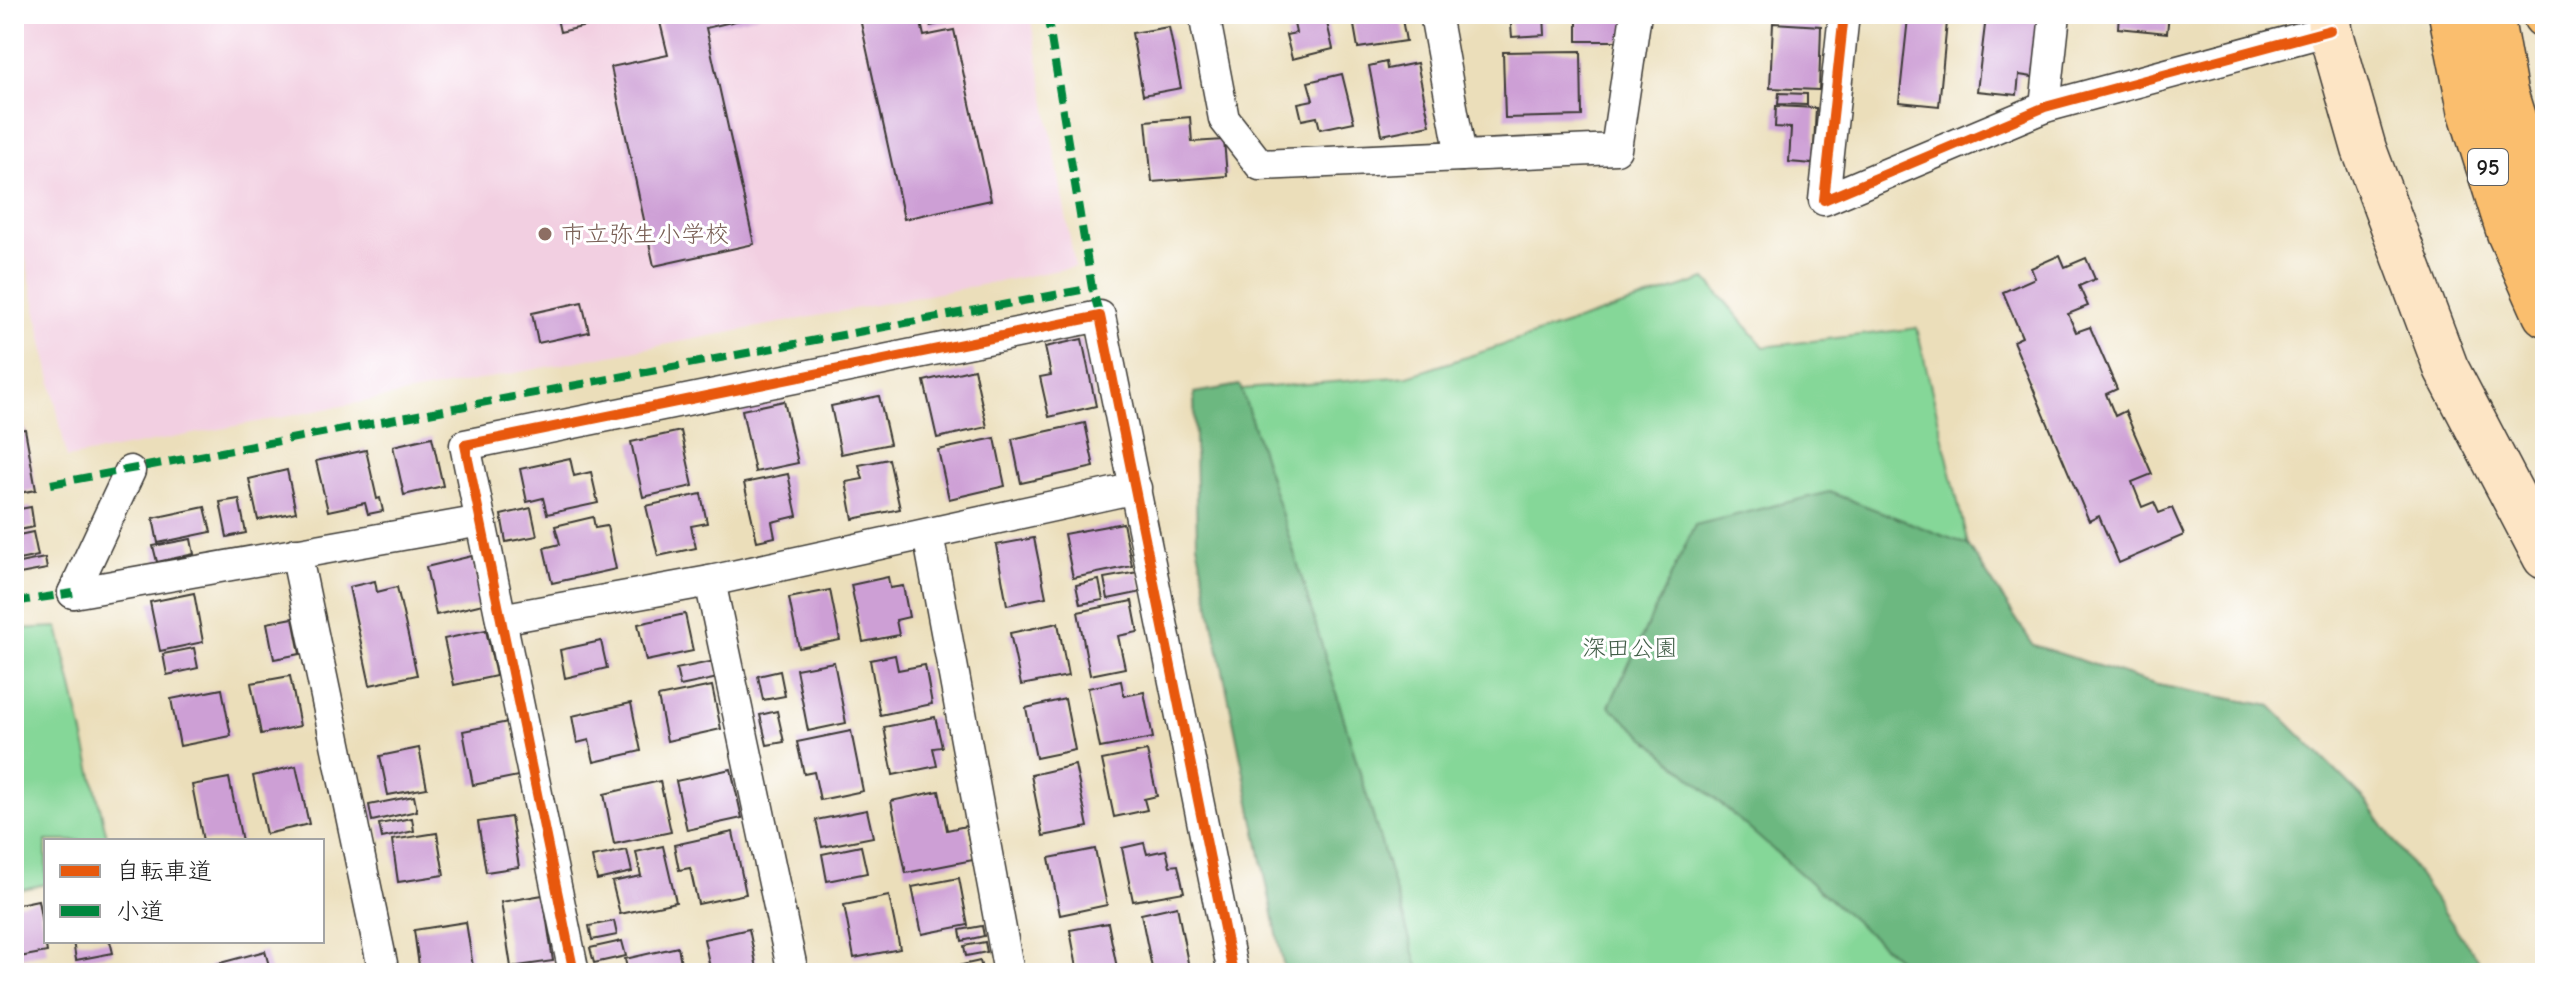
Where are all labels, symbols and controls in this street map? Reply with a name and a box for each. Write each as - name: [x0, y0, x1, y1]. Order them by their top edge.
- road number: 95: [2468, 149, 2508, 185]
- place label: 市立弥生小学校: [561, 220, 729, 248]
- marker: 市立弥生小学校: [536, 225, 554, 243]
- park label: 深田公園: [1582, 634, 1678, 662]
- legend: [44, 839, 324, 943]
- text: 自転車道: [116, 857, 212, 885]
- text: 小道: [116, 897, 164, 925]

